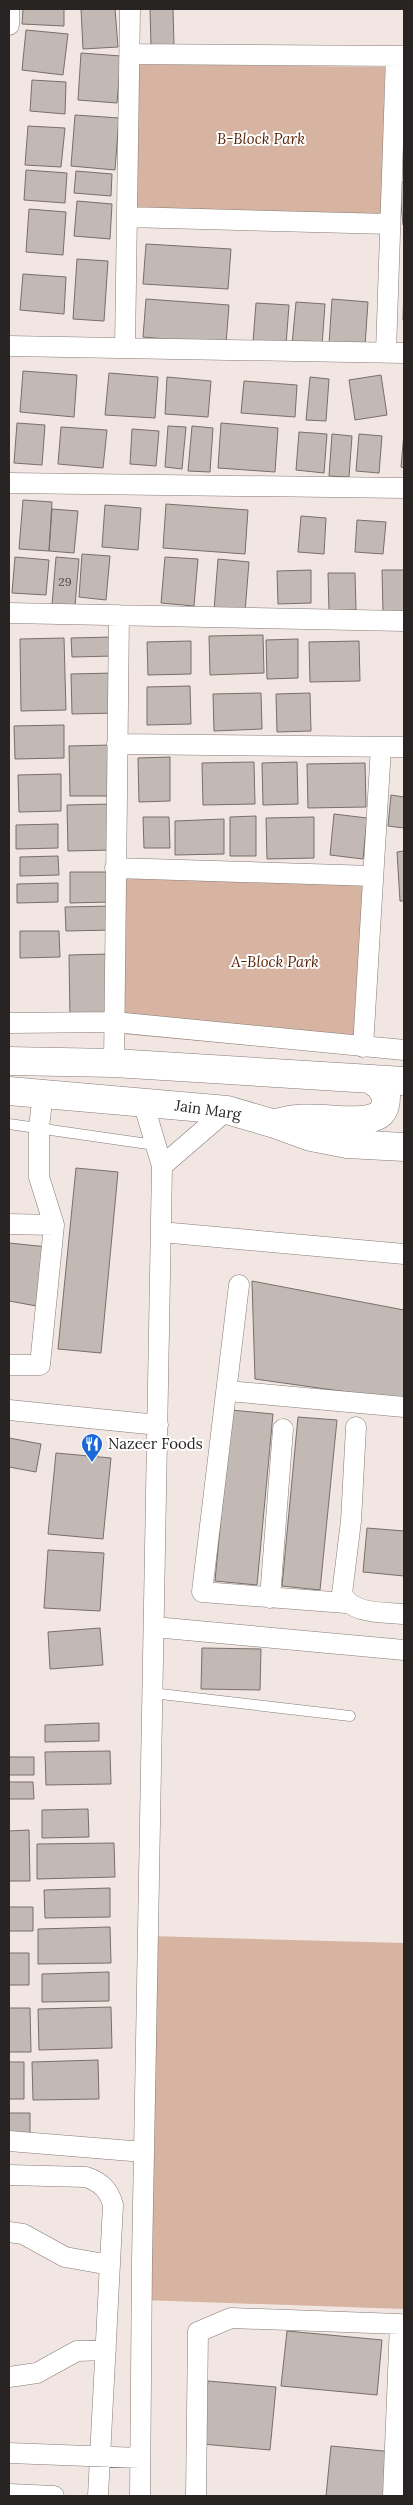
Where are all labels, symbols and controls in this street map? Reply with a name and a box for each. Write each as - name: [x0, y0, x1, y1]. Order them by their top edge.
- park label: B-Block Park: [217, 129, 305, 148]
- house number: 29: [58, 574, 72, 589]
- park label: A-Block Park: [230, 952, 319, 971]
- street label: Jain Marg: [173, 1095, 243, 1124]
- restaurant icon: Nazeer Foods: [80, 1432, 104, 1463]
- place label: Nazeer Foods: [108, 1434, 203, 1453]

